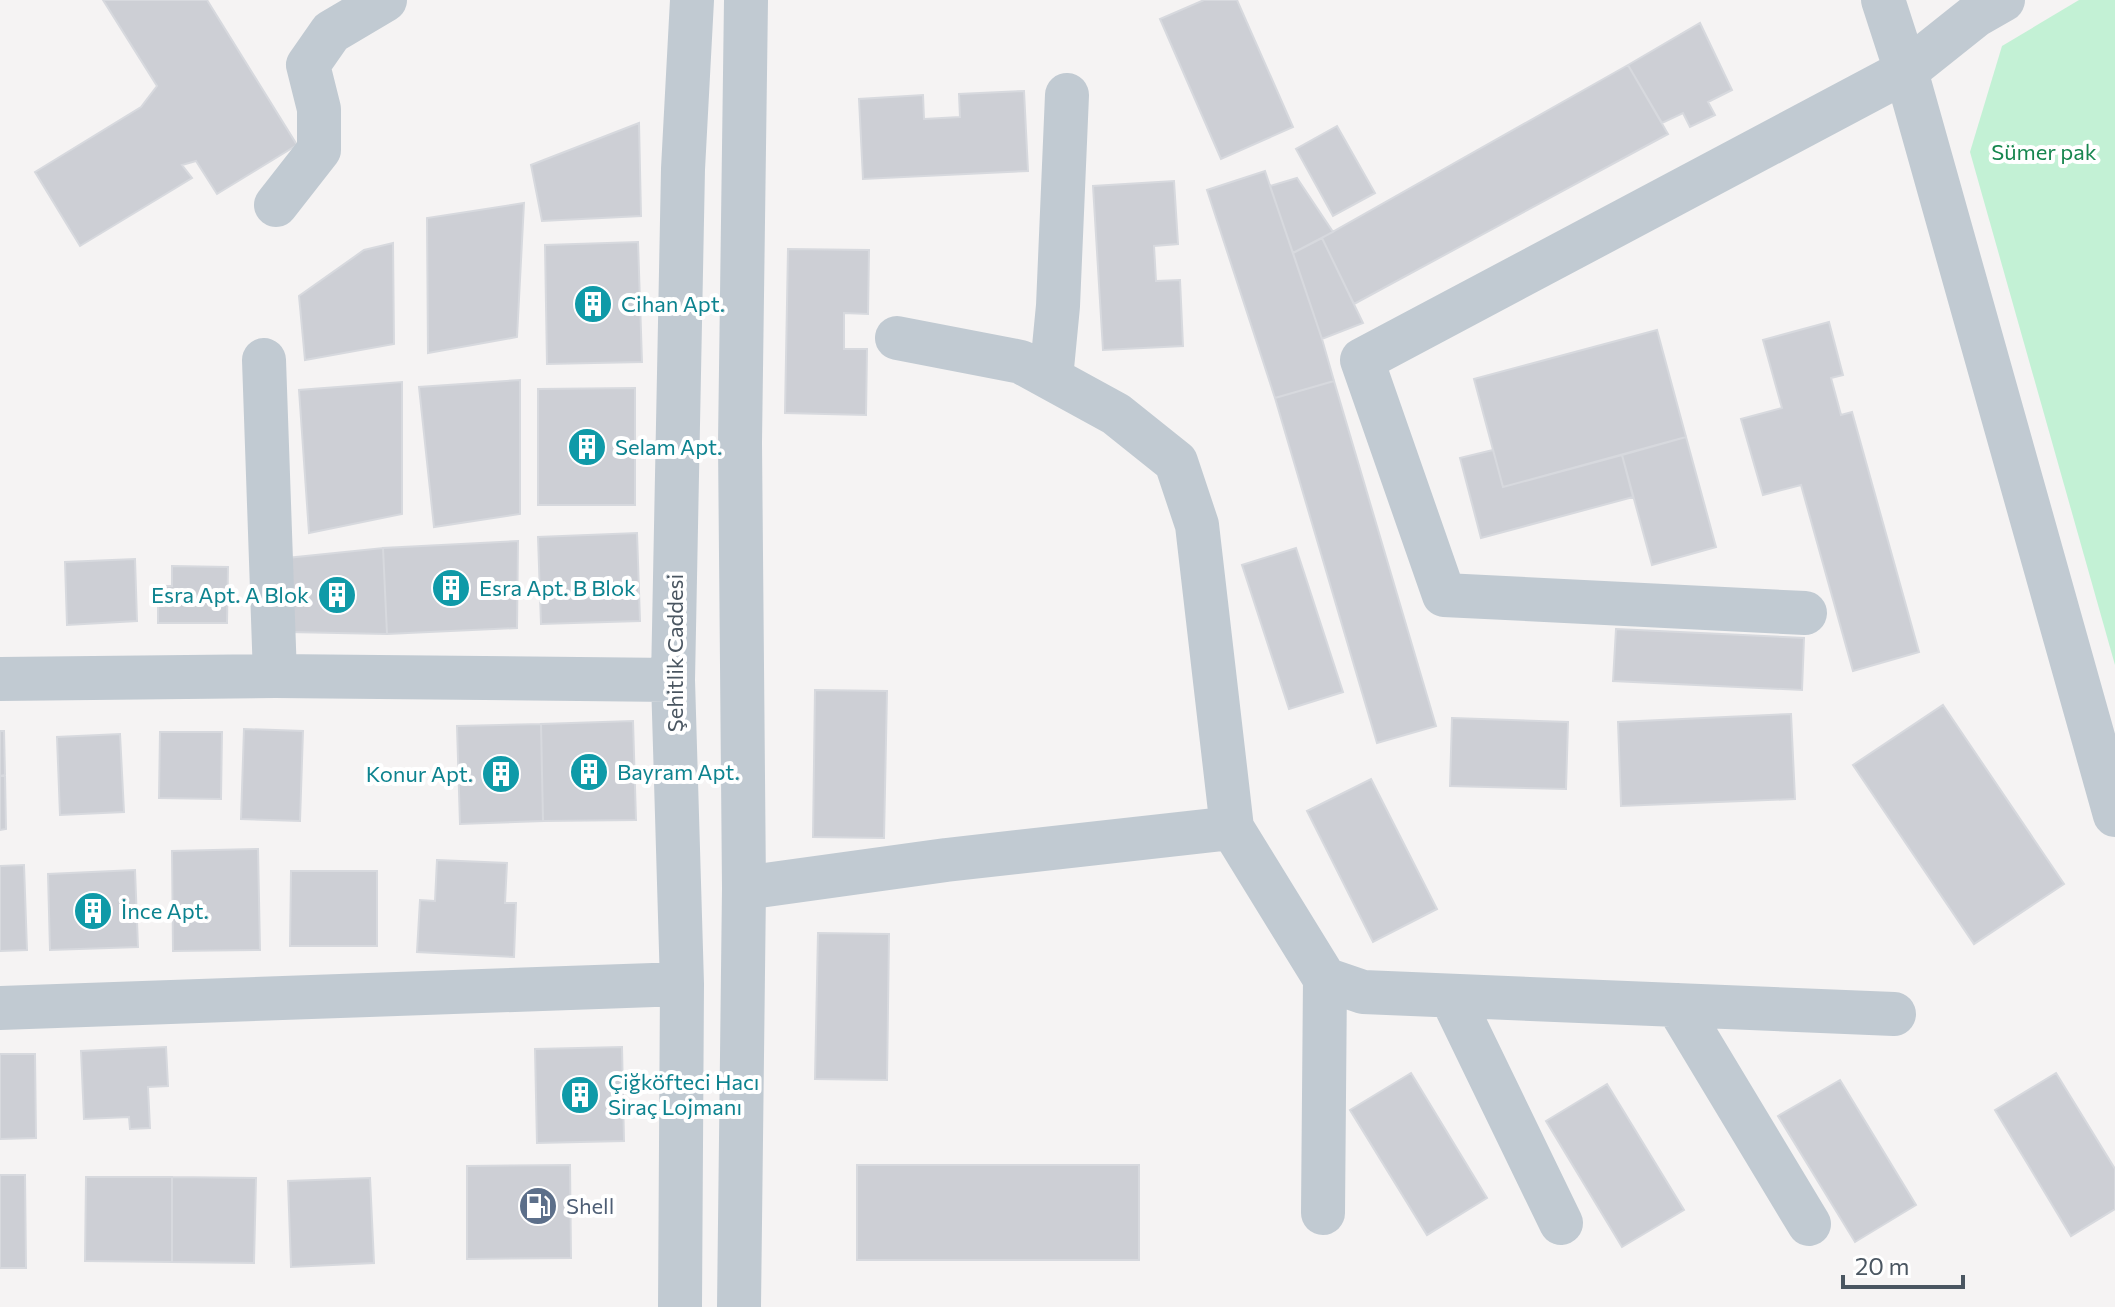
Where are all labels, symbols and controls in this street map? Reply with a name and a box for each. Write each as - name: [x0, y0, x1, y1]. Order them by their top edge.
- park label: Sümer pak: [1991, 138, 2097, 165]
- building icon: Cihan Apt.: [572, 283, 614, 325]
- place label: Cihan Apt.: [621, 290, 725, 317]
- building icon: Selam Apt.: [566, 426, 608, 468]
- place label: Selam Apt.: [615, 433, 722, 460]
- building icon: Esra Apt. B Blok: [430, 567, 472, 609]
- building icon: Esra Apt. A Blok: [316, 574, 358, 616]
- place label: Esra Apt. B Blok: [479, 574, 636, 601]
- street label: Şehitlik Caddesi: [661, 574, 688, 732]
- place label: Esra Apt. A Blok: [151, 581, 309, 608]
- building icon: Bayram Apt.: [568, 751, 610, 793]
- building icon: Konur Apt.: [480, 753, 522, 795]
- place label: Bayram Apt.: [617, 758, 740, 785]
- place label: Konur Apt.: [366, 760, 473, 787]
- building icon: İnce Apt.: [72, 890, 114, 932]
- place label: İnce Apt.: [121, 897, 209, 924]
- place label: Çiğköfteci Hacı Siraç Lojmanı: [608, 1068, 760, 1120]
- building icon: Çiğköfteci Hacı Siraç Lojmanı: [559, 1074, 601, 1116]
- fuel station icon: Shell: [517, 1185, 559, 1227]
- place label: Shell: [566, 1192, 614, 1219]
- scale bar: [1843, 1239, 1963, 1289]
- text: 20 m: [1855, 1251, 1909, 1280]

